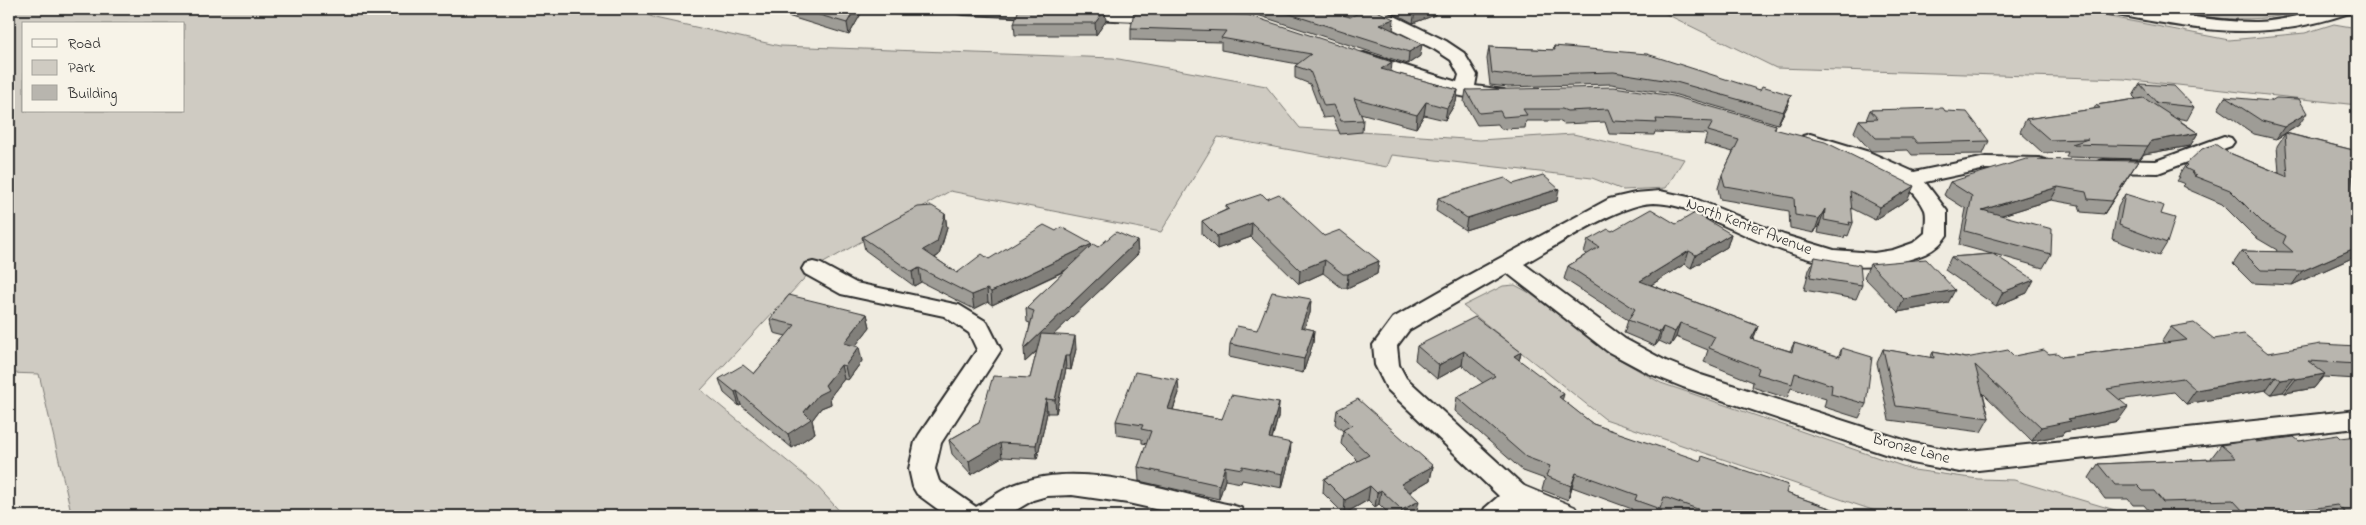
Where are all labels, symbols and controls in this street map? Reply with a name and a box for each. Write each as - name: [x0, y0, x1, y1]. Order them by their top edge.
- legend: [22, 22, 185, 112]
- text: Road: [68, 33, 101, 55]
- text: Park: [68, 57, 96, 79]
- text: Building: [67, 83, 117, 106]
- street label: North Kenter Avenue: [1683, 192, 1816, 262]
- street label: Bronze Lane: [1869, 427, 1953, 471]

